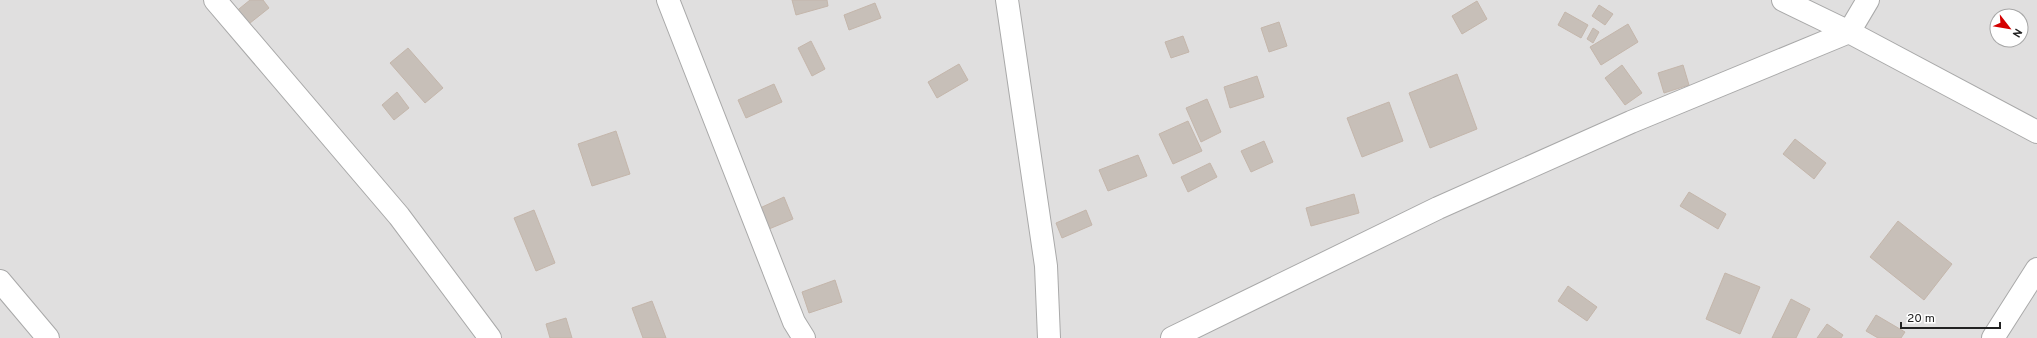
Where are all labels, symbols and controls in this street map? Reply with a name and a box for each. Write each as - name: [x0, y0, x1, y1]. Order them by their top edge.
- north arrow: [1989, 8, 2029, 48]
- text: N: [2009, 26, 2025, 40]
- scale bar: [1901, 304, 2000, 330]
- text: 20 m: [1907, 311, 1935, 327]

